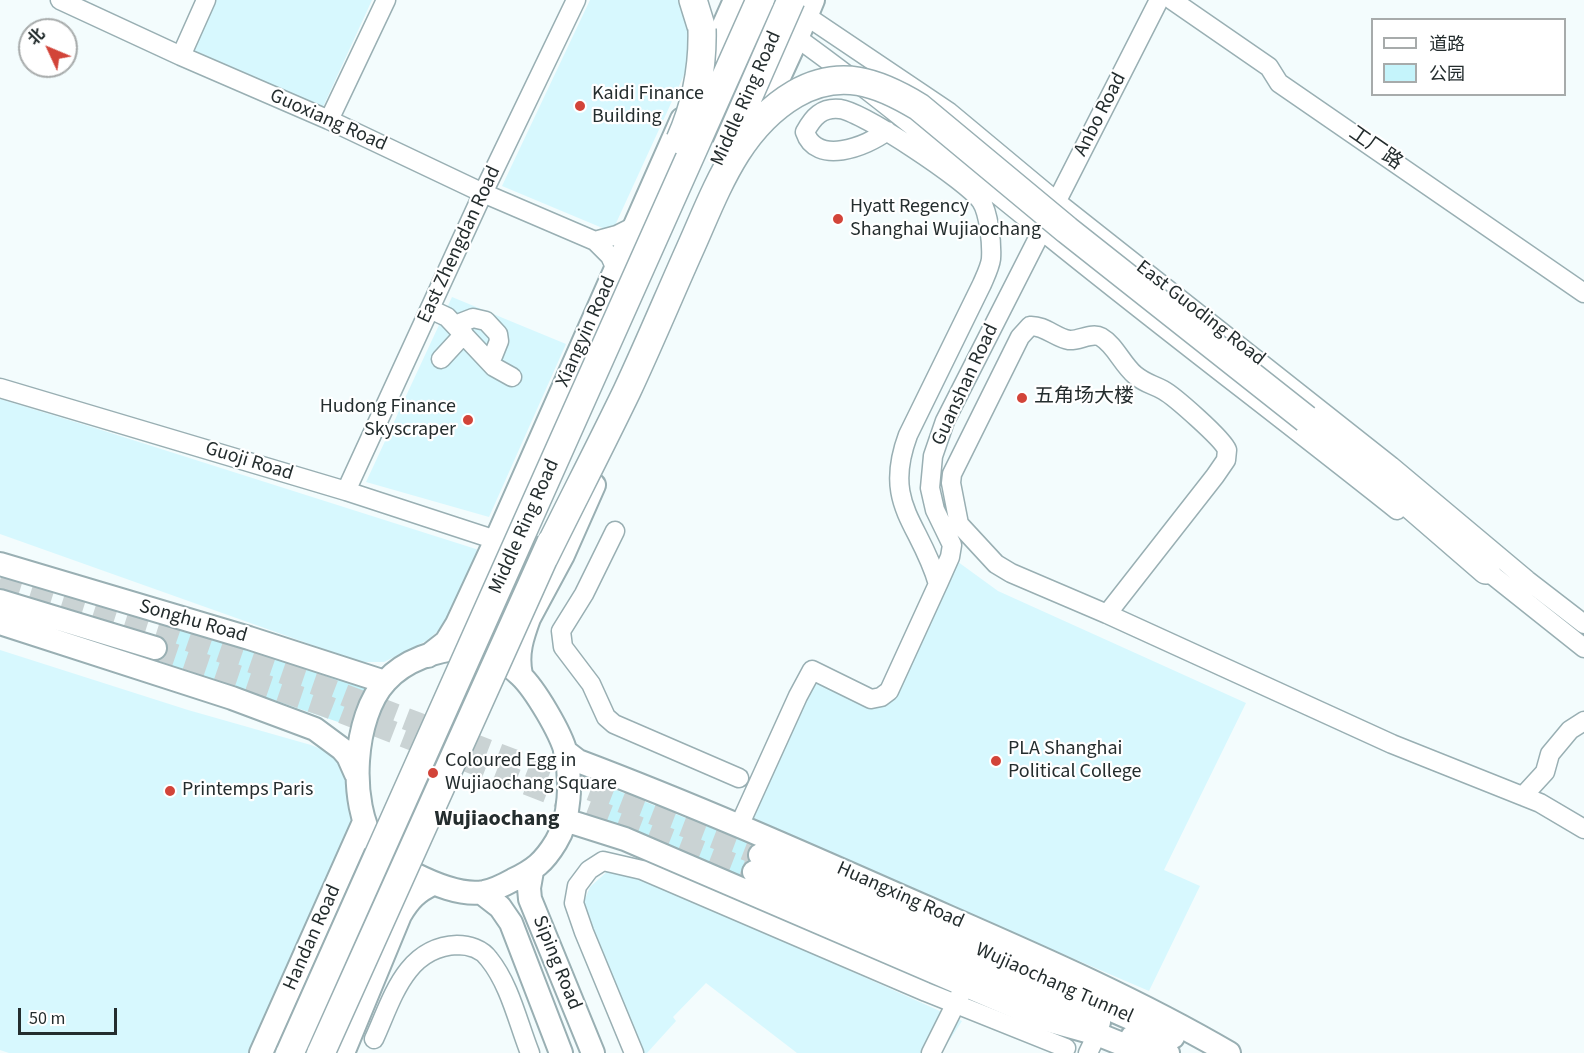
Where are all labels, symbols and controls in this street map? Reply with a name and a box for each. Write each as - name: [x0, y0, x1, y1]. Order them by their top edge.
- north arrow: [18, 18, 78, 78]
- legend: [1371, 18, 1566, 96]
- text: 北: [23, 23, 50, 50]
- street label: Middle Ring Road: [707, 28, 787, 170]
- text: 道路: [1429, 32, 1465, 57]
- text: 公园: [1429, 62, 1465, 87]
- street label: Anbo Road: [1070, 69, 1132, 161]
- place label: Kaidi Finance Building: [592, 83, 704, 130]
- street label: Guoxiang Road: [266, 84, 390, 158]
- marker: Kaidi Finance Building: [573, 99, 587, 113]
- street label: 工厂路: [1344, 122, 1406, 176]
- street label: East Zhengdan Road: [413, 163, 507, 327]
- place label: Hyatt Regency Shanghai Wujiaochang: [850, 196, 1041, 243]
- marker: Hyatt Regency Shanghai Wujiaochang: [831, 212, 845, 226]
- street label: East Guoding Road: [1131, 256, 1269, 372]
- street label: Xiangyin Road: [552, 273, 622, 391]
- street label: Guanshan Road: [927, 320, 1005, 450]
- place label: 五角场大楼: [1034, 386, 1134, 410]
- marker: 五角场大楼: [1015, 391, 1029, 405]
- place label: Hudong Finance Skyscraper: [320, 396, 456, 443]
- marker: Hudong Finance Skyscraper: [461, 413, 475, 427]
- street label: Guoji Road: [202, 437, 296, 487]
- street label: Middle Ring Road: [485, 456, 565, 598]
- street label: Songhu Road: [136, 595, 250, 649]
- place label: PLA Shanghai Political College: [1008, 738, 1141, 785]
- place label: Coloured Egg in Wujiaochang Square: [445, 750, 617, 797]
- marker: PLA Shanghai Political College: [989, 754, 1003, 768]
- marker: Coloured Egg in Wujiaochang Square: [426, 766, 440, 780]
- place label: Printemps Paris: [182, 779, 313, 803]
- marker: Printemps Paris: [163, 784, 177, 798]
- district label: Wujiaochang: [434, 807, 560, 833]
- street label: Huangxing Road: [833, 857, 967, 935]
- street label: Handan Road: [279, 881, 347, 995]
- street label: Siping Road: [526, 912, 586, 1014]
- street label: Wujiaochang Tunnel: [971, 938, 1137, 1030]
- scale bar: [21, 996, 120, 1034]
- text: 50 m: [29, 1006, 65, 1031]

